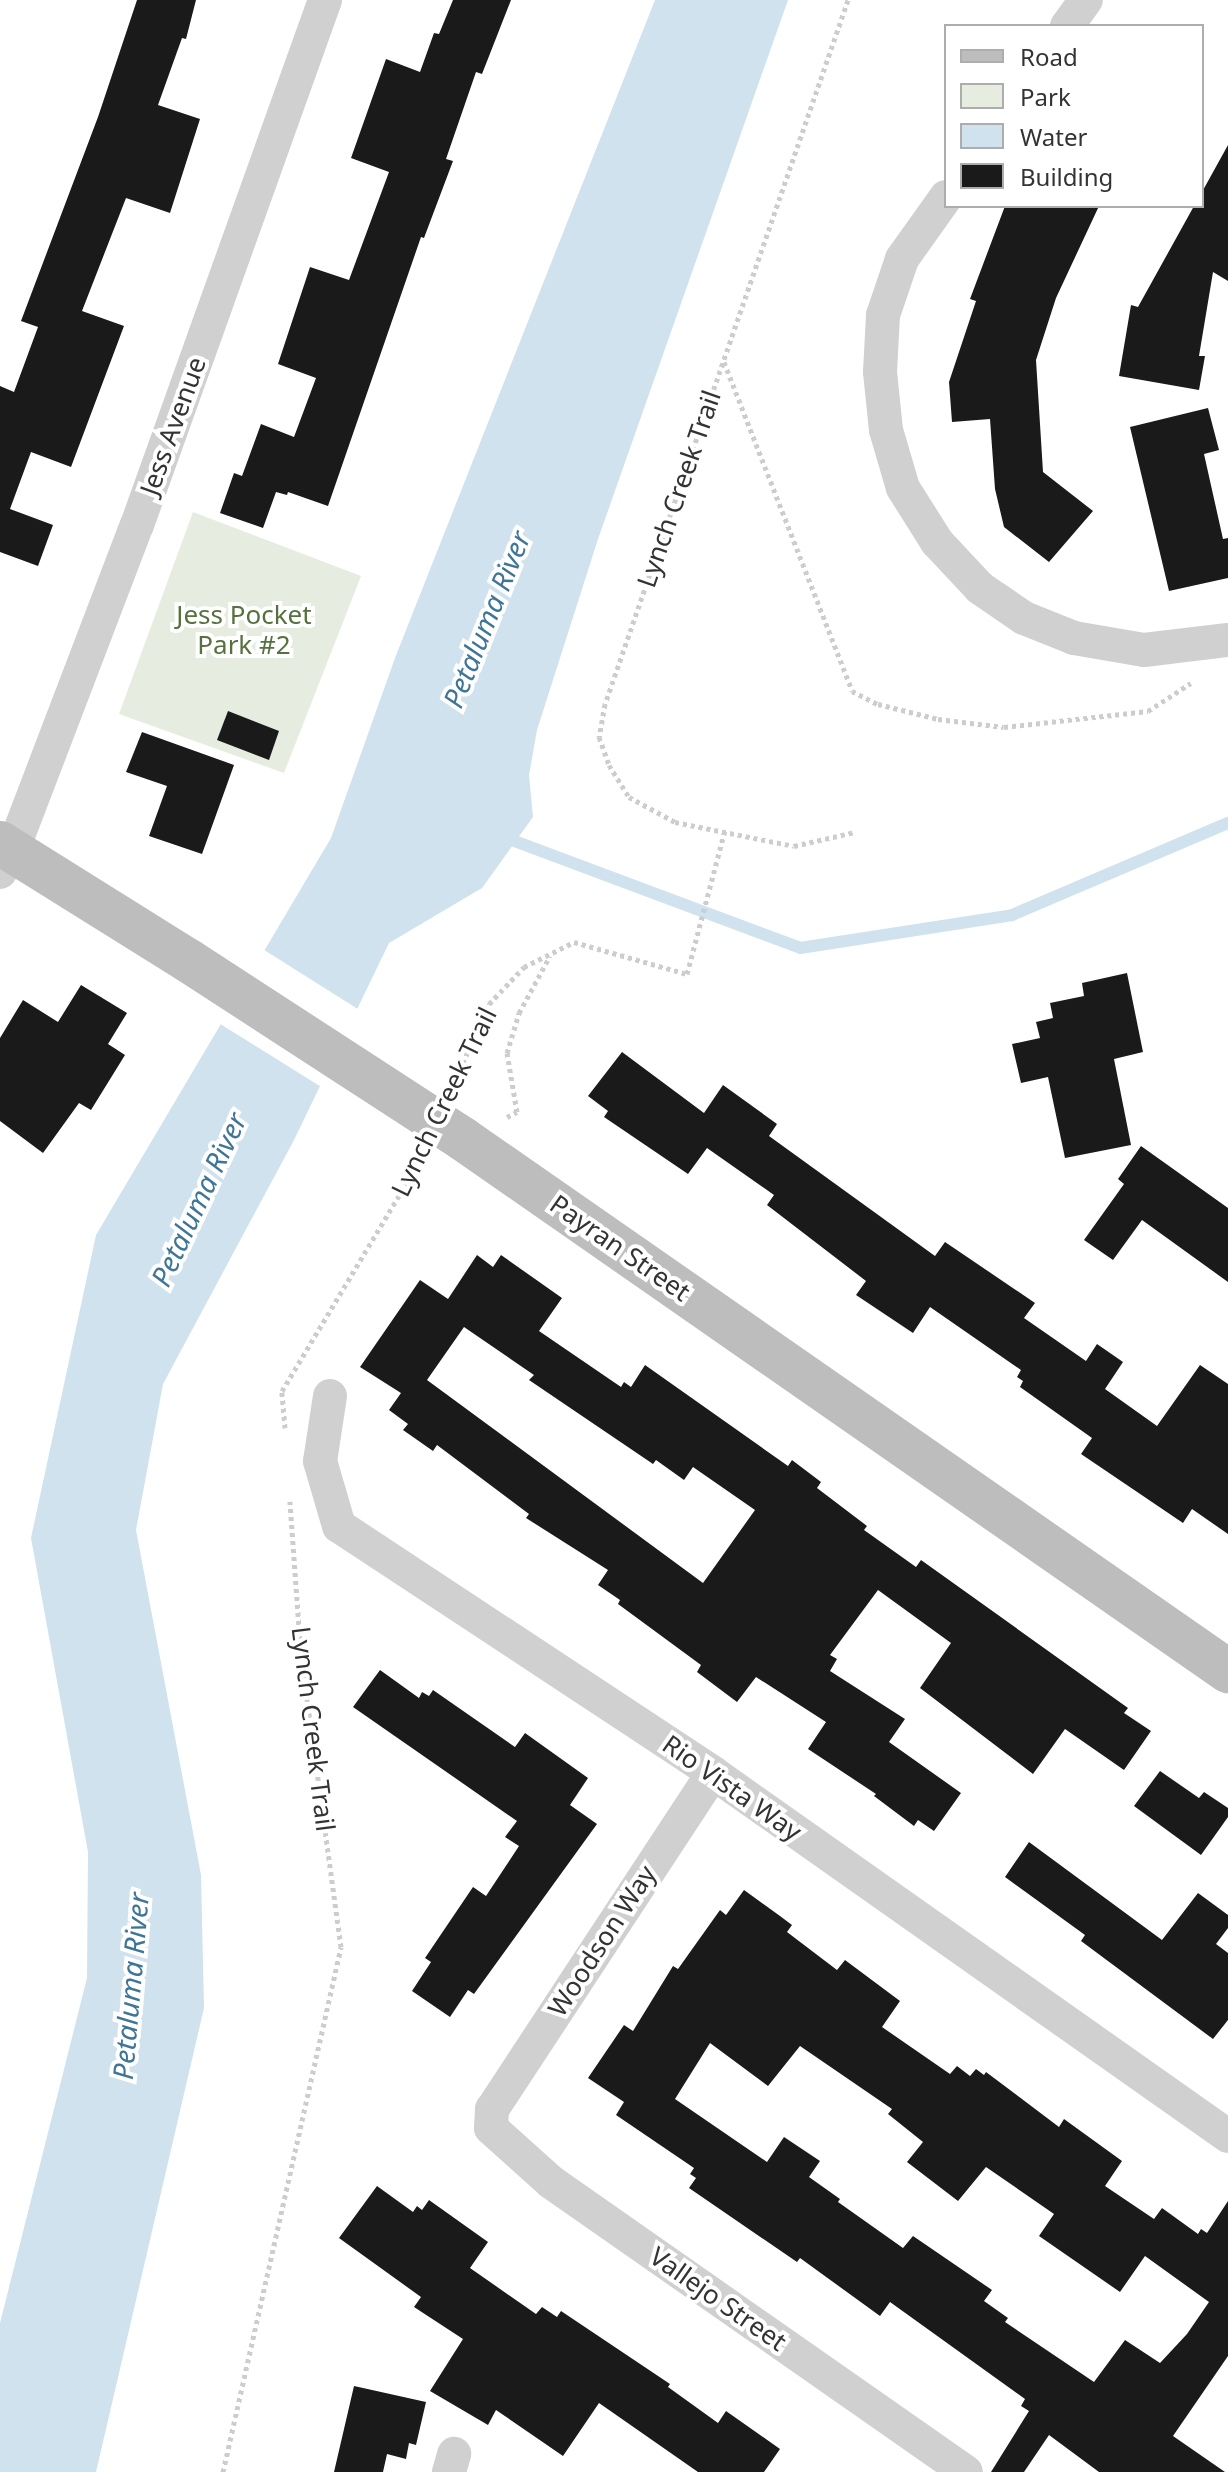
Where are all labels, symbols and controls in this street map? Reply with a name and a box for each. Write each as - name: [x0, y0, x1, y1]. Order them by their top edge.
- legend: [944, 24, 1204, 208]
- text: Road: [1020, 40, 1078, 73]
- text: Park: [1020, 80, 1071, 113]
- text: Water: [1020, 120, 1087, 153]
- text: Building: [1020, 160, 1113, 193]
- street label: Jess Avenue: [134, 353, 212, 499]
- street label: Lynch Creek Trail: [631, 386, 727, 592]
- water label: Petaluma River: [435, 526, 537, 712]
- park label: Jess Pocket Park #2: [176, 599, 312, 660]
- street label: Lynch Creek Trail: [385, 1002, 503, 1202]
- water label: Petaluma River: [143, 1107, 253, 1291]
- street label: Payran Street: [544, 1188, 696, 1308]
- street label: Lynch Creek Trail: [285, 1625, 341, 1833]
- street label: Rio Vista Way: [657, 1729, 807, 1847]
- street label: Woodson Way: [542, 1860, 662, 2022]
- water label: Petaluma River: [105, 1891, 155, 2081]
- street label: Vallejo Street: [644, 2240, 792, 2358]

